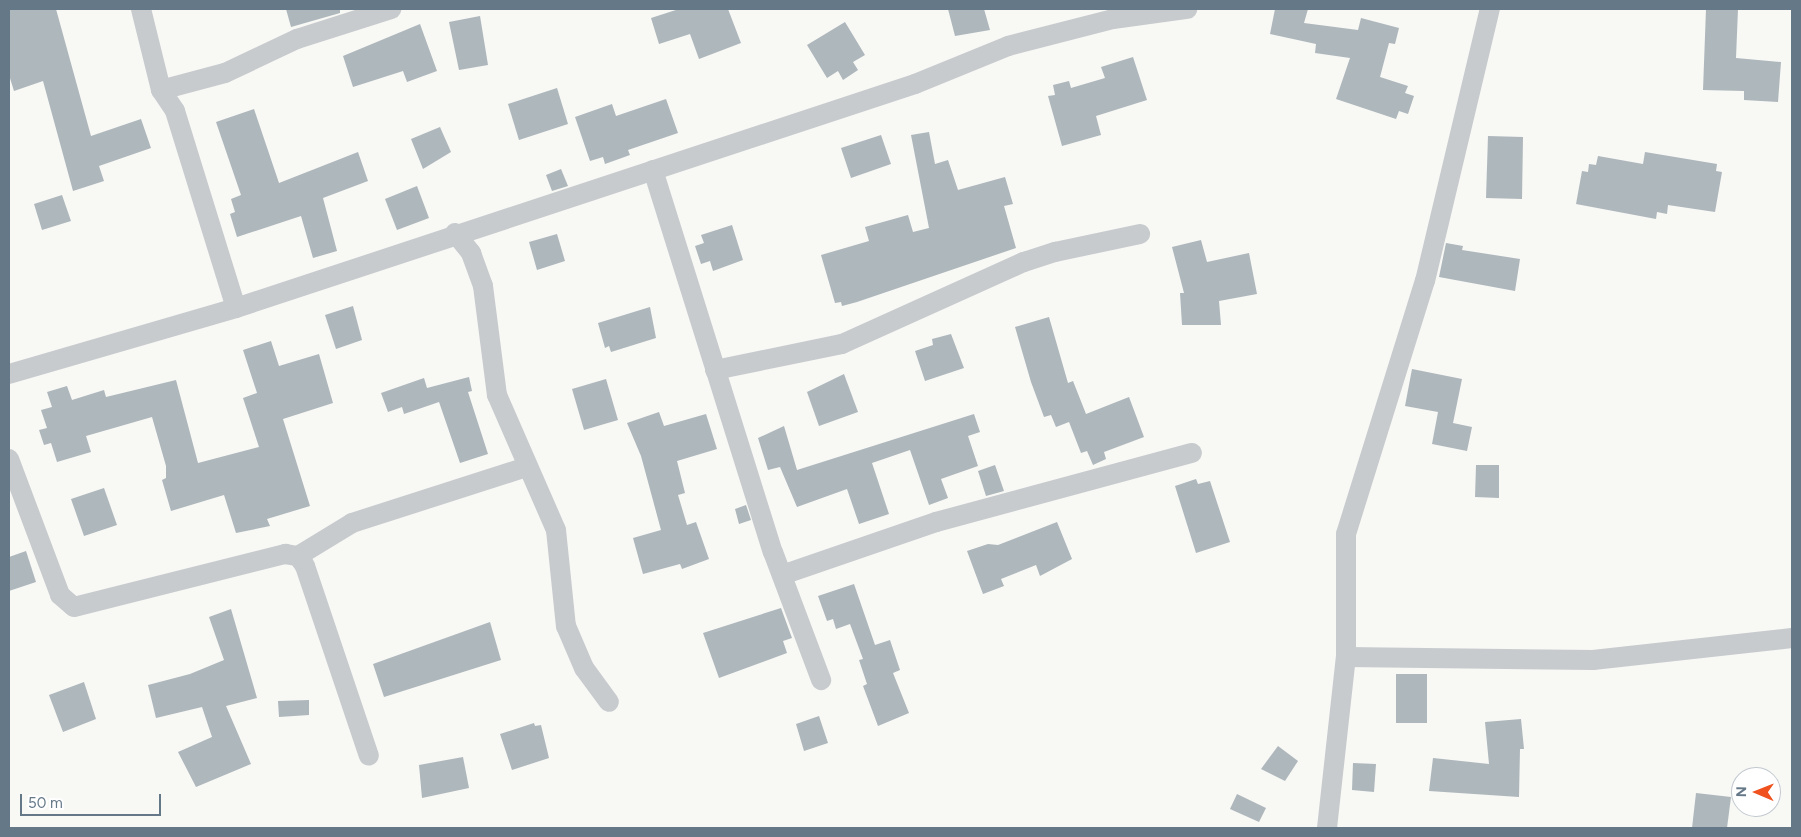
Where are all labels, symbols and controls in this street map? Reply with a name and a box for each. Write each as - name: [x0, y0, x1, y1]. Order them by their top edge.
- north arrow: [1731, 767, 1781, 817]
- scale bar: [22, 784, 164, 816]
- text: N: [1733, 786, 1750, 797]
- text: 50 m: [28, 794, 63, 812]

